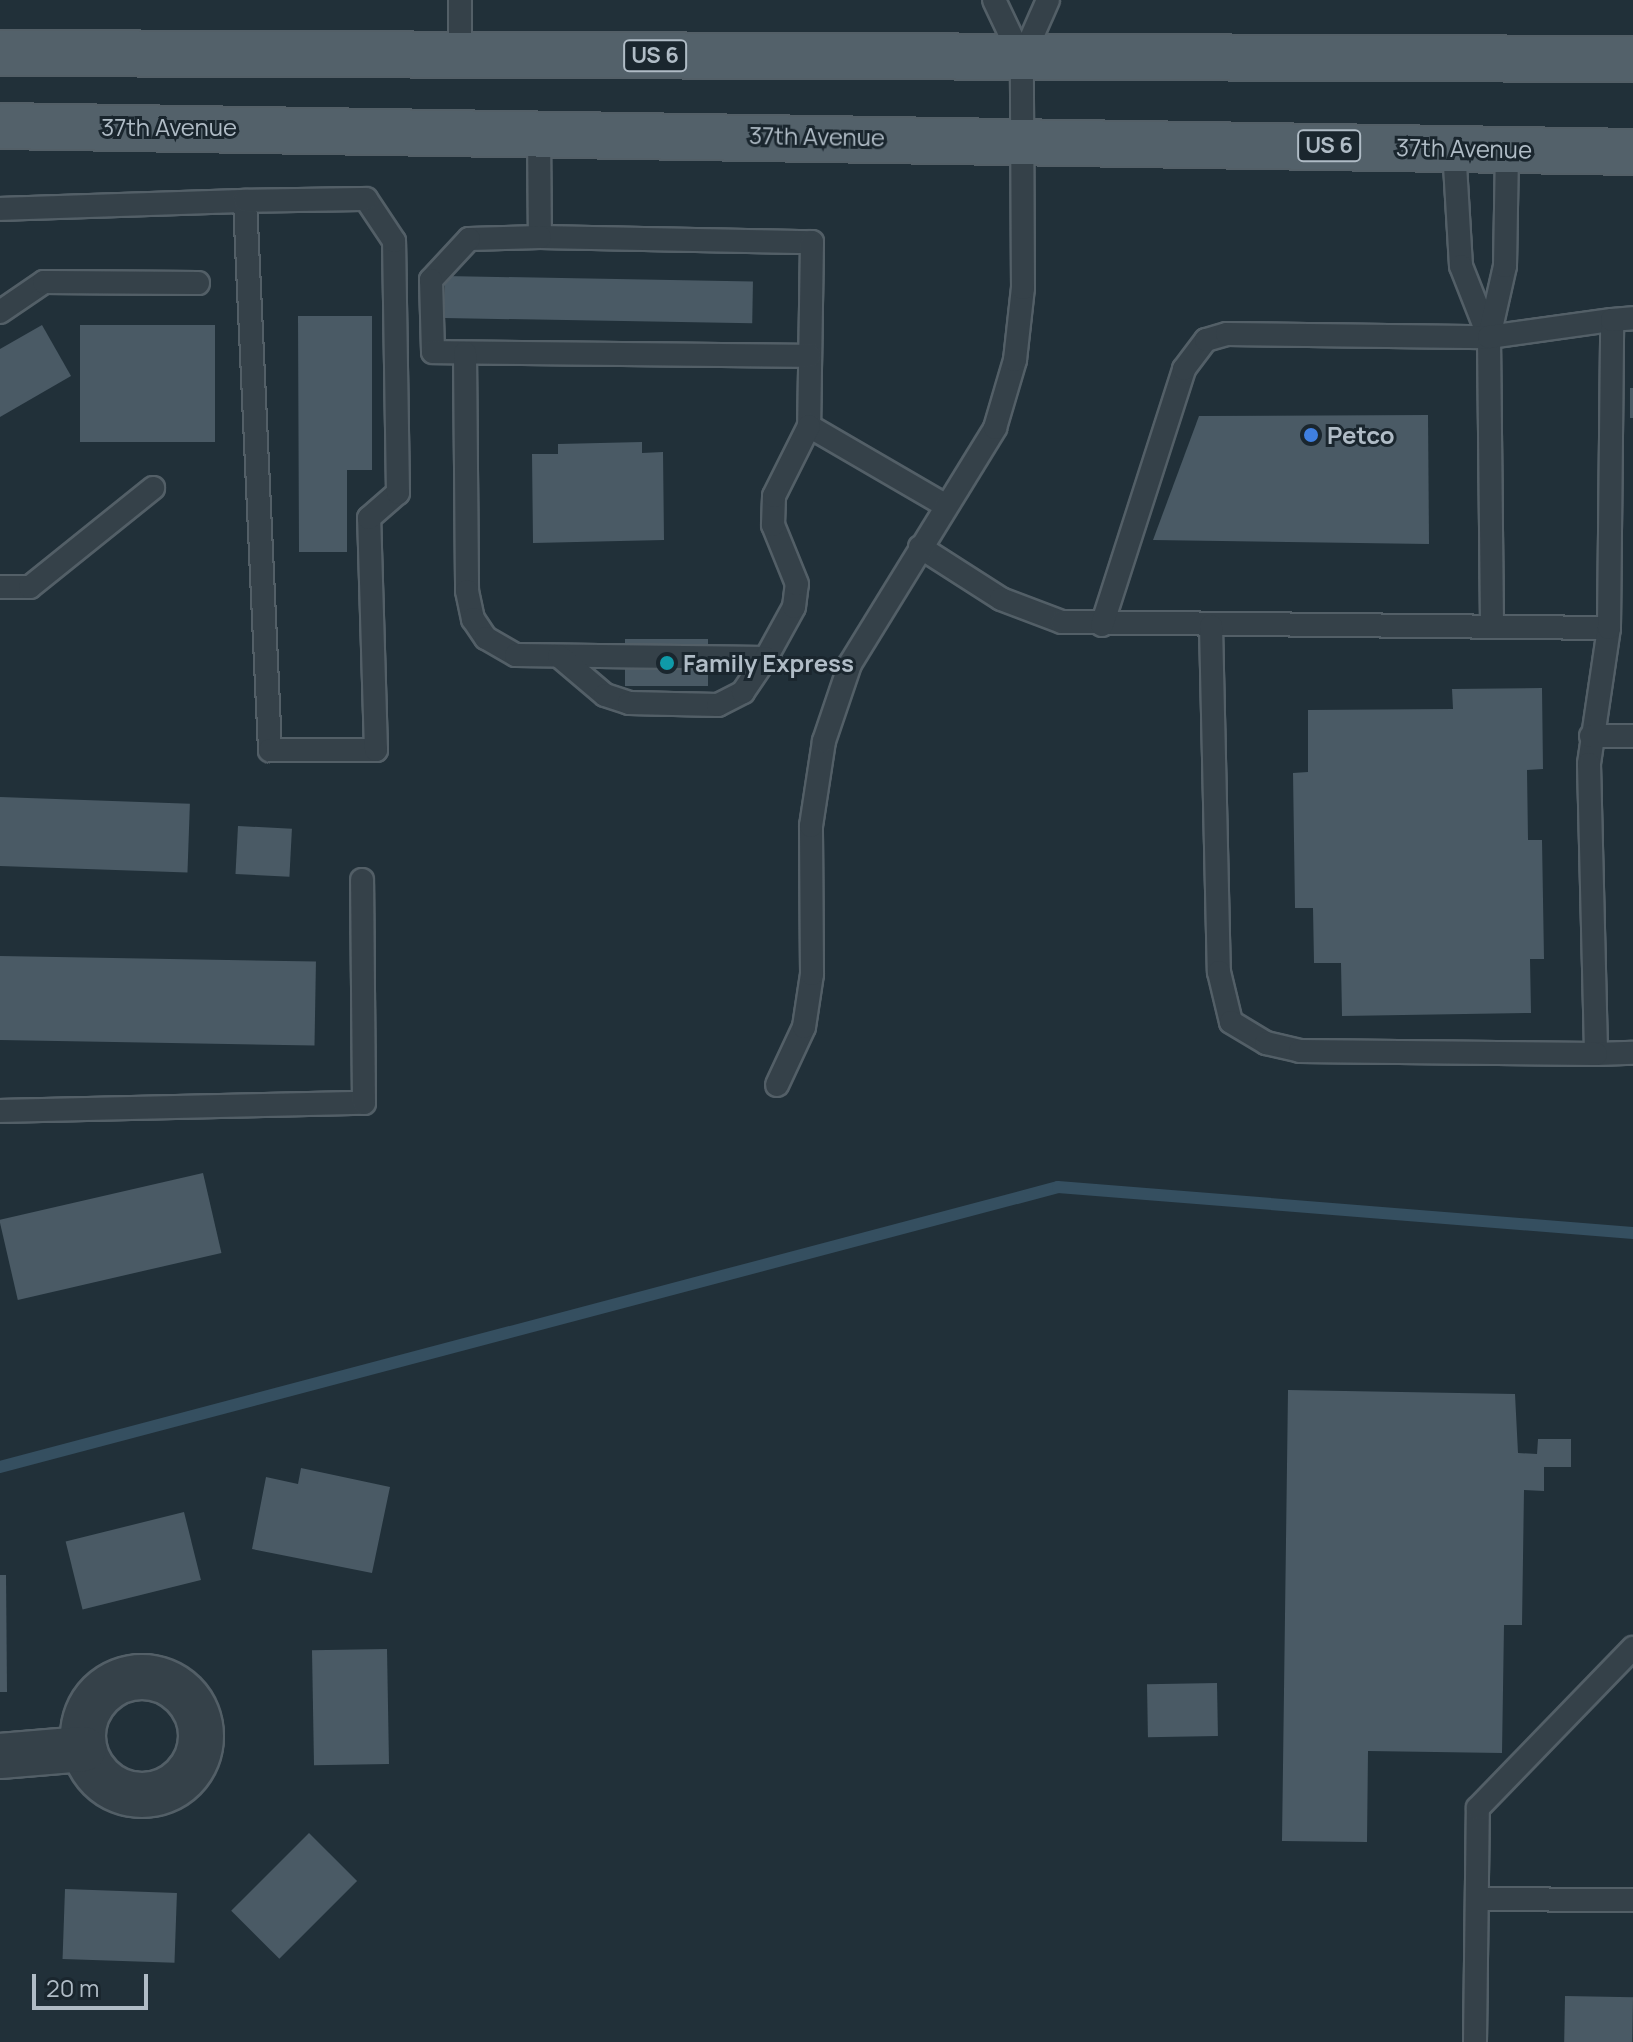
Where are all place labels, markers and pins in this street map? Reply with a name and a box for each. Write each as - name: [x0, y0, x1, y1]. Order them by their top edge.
- place label: Petco: [1327, 421, 1395, 449]
- marker: Petco: [1302, 426, 1320, 444]
- place label: Family Express: [683, 649, 854, 677]
- marker: Family Express: [658, 654, 676, 672]

